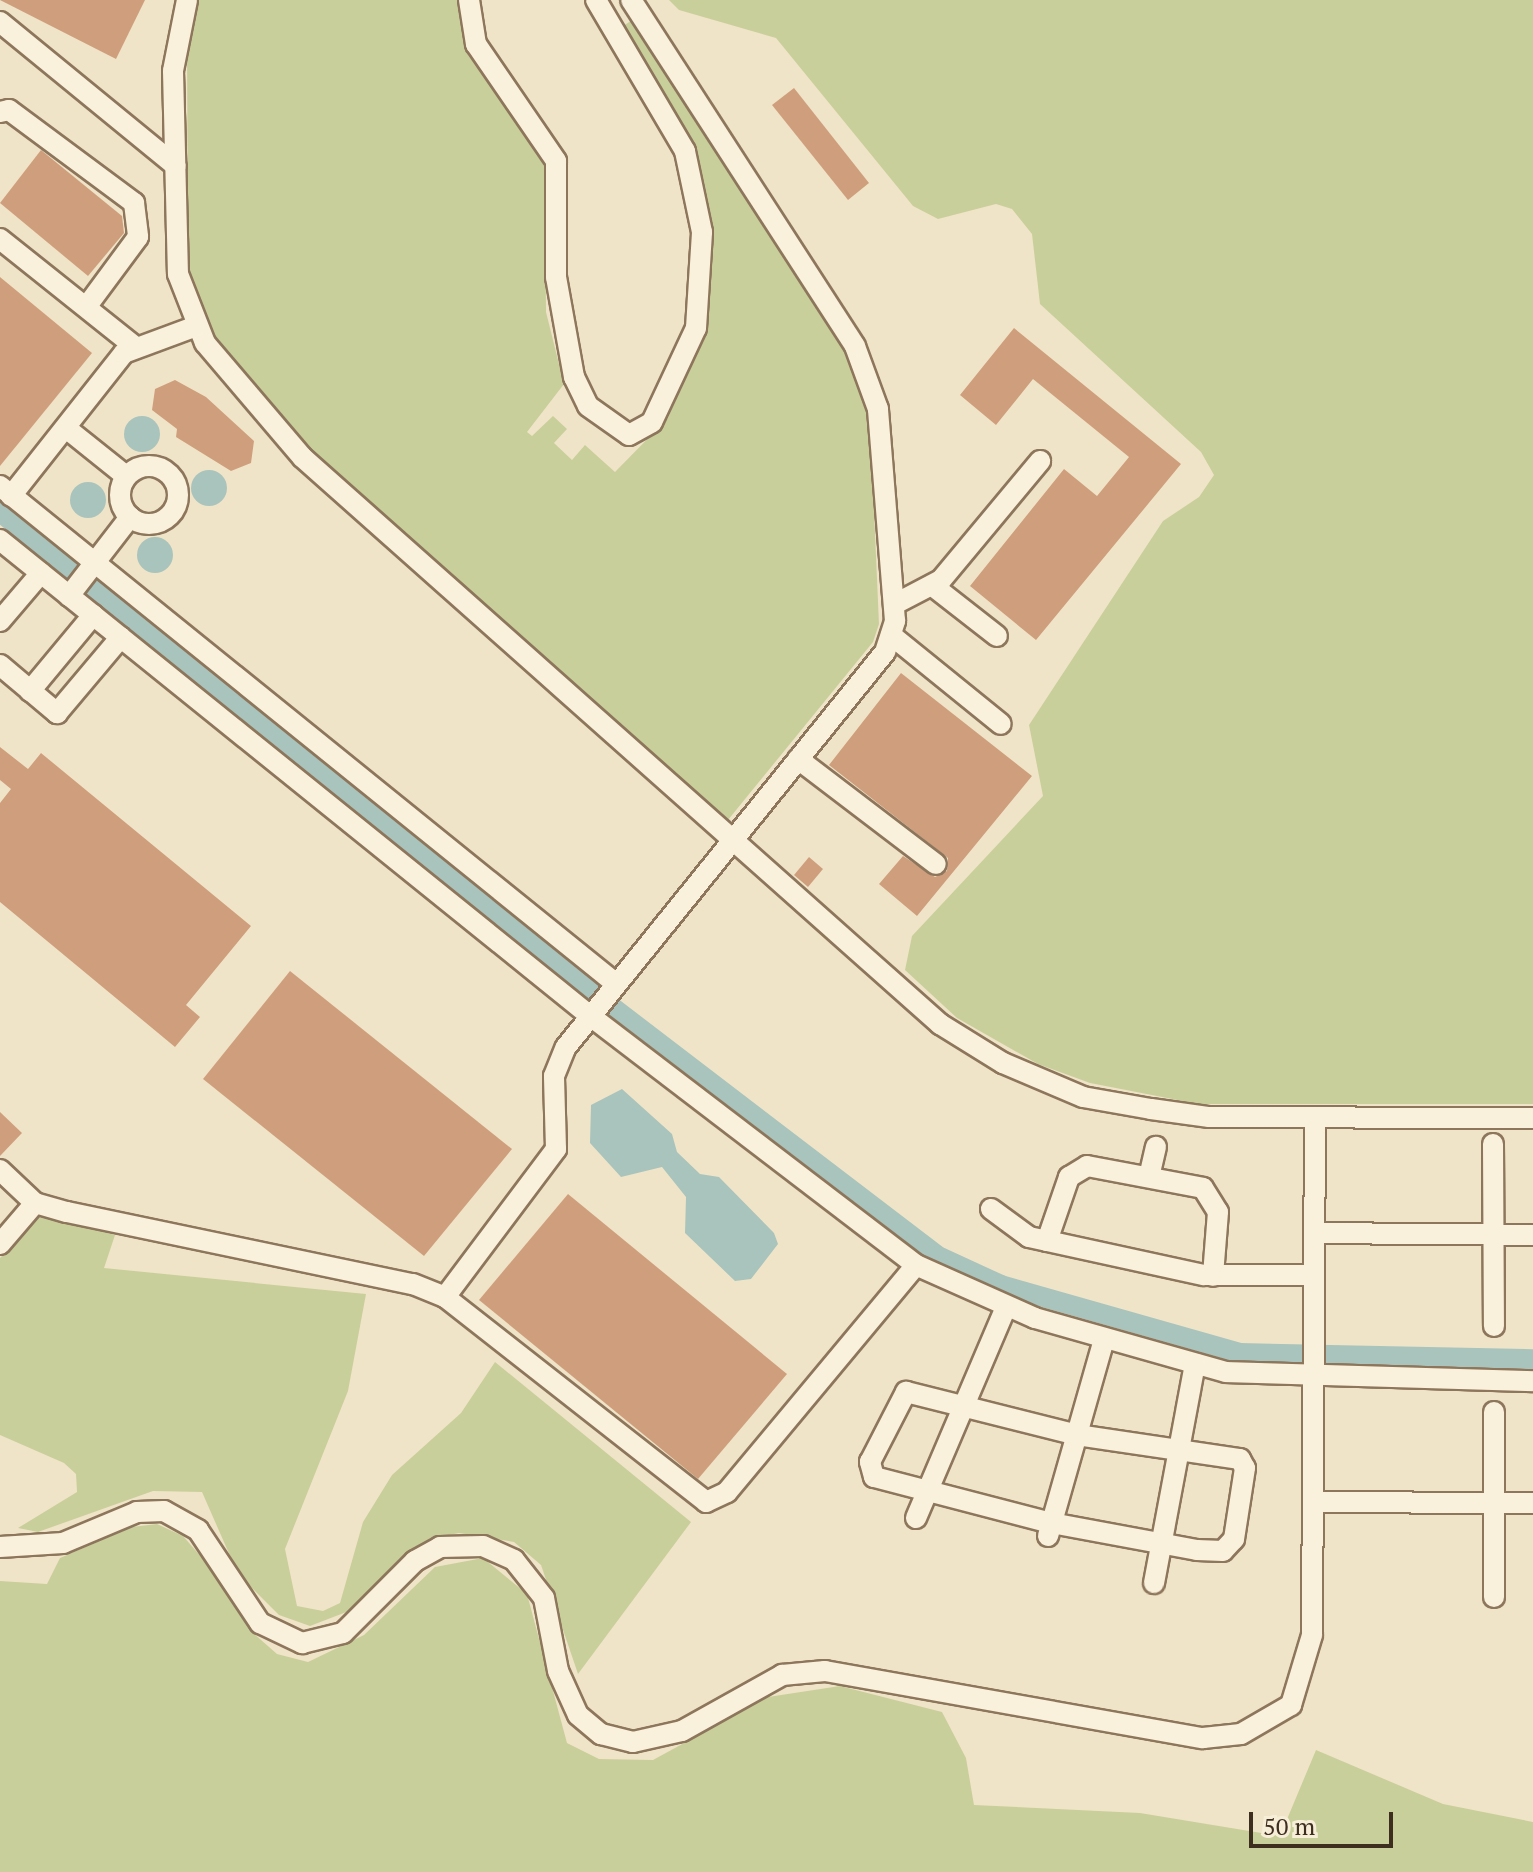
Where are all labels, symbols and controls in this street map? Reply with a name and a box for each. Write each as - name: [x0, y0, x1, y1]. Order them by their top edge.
- scale bar: [1253, 1796, 1397, 1846]
- text: 50 m: [1263, 1810, 1315, 1842]

